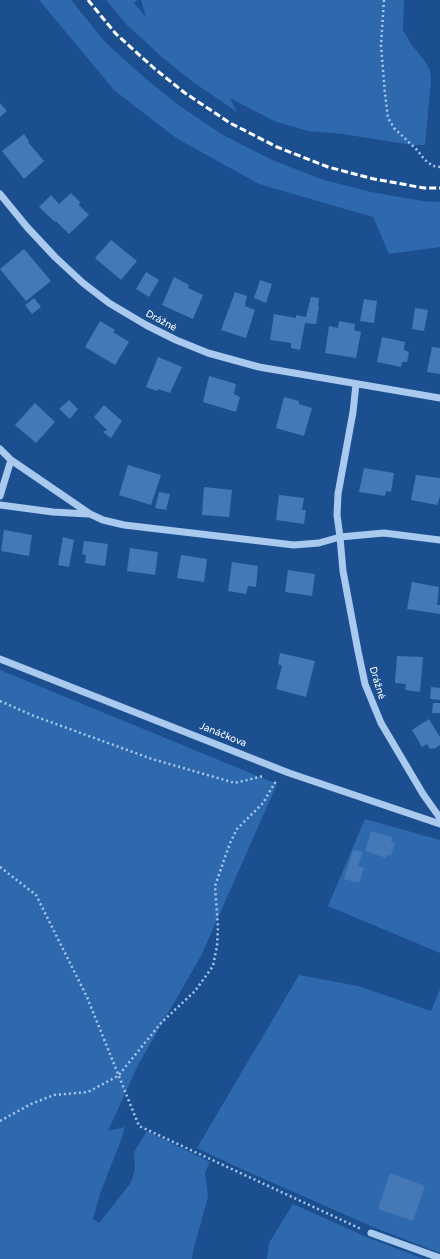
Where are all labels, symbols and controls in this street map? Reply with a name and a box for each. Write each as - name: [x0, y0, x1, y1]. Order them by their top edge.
- street label: Drážné: [143, 308, 179, 334]
- street label: Drážné: [366, 665, 388, 701]
- street label: Janáčkova: [198, 720, 248, 750]

